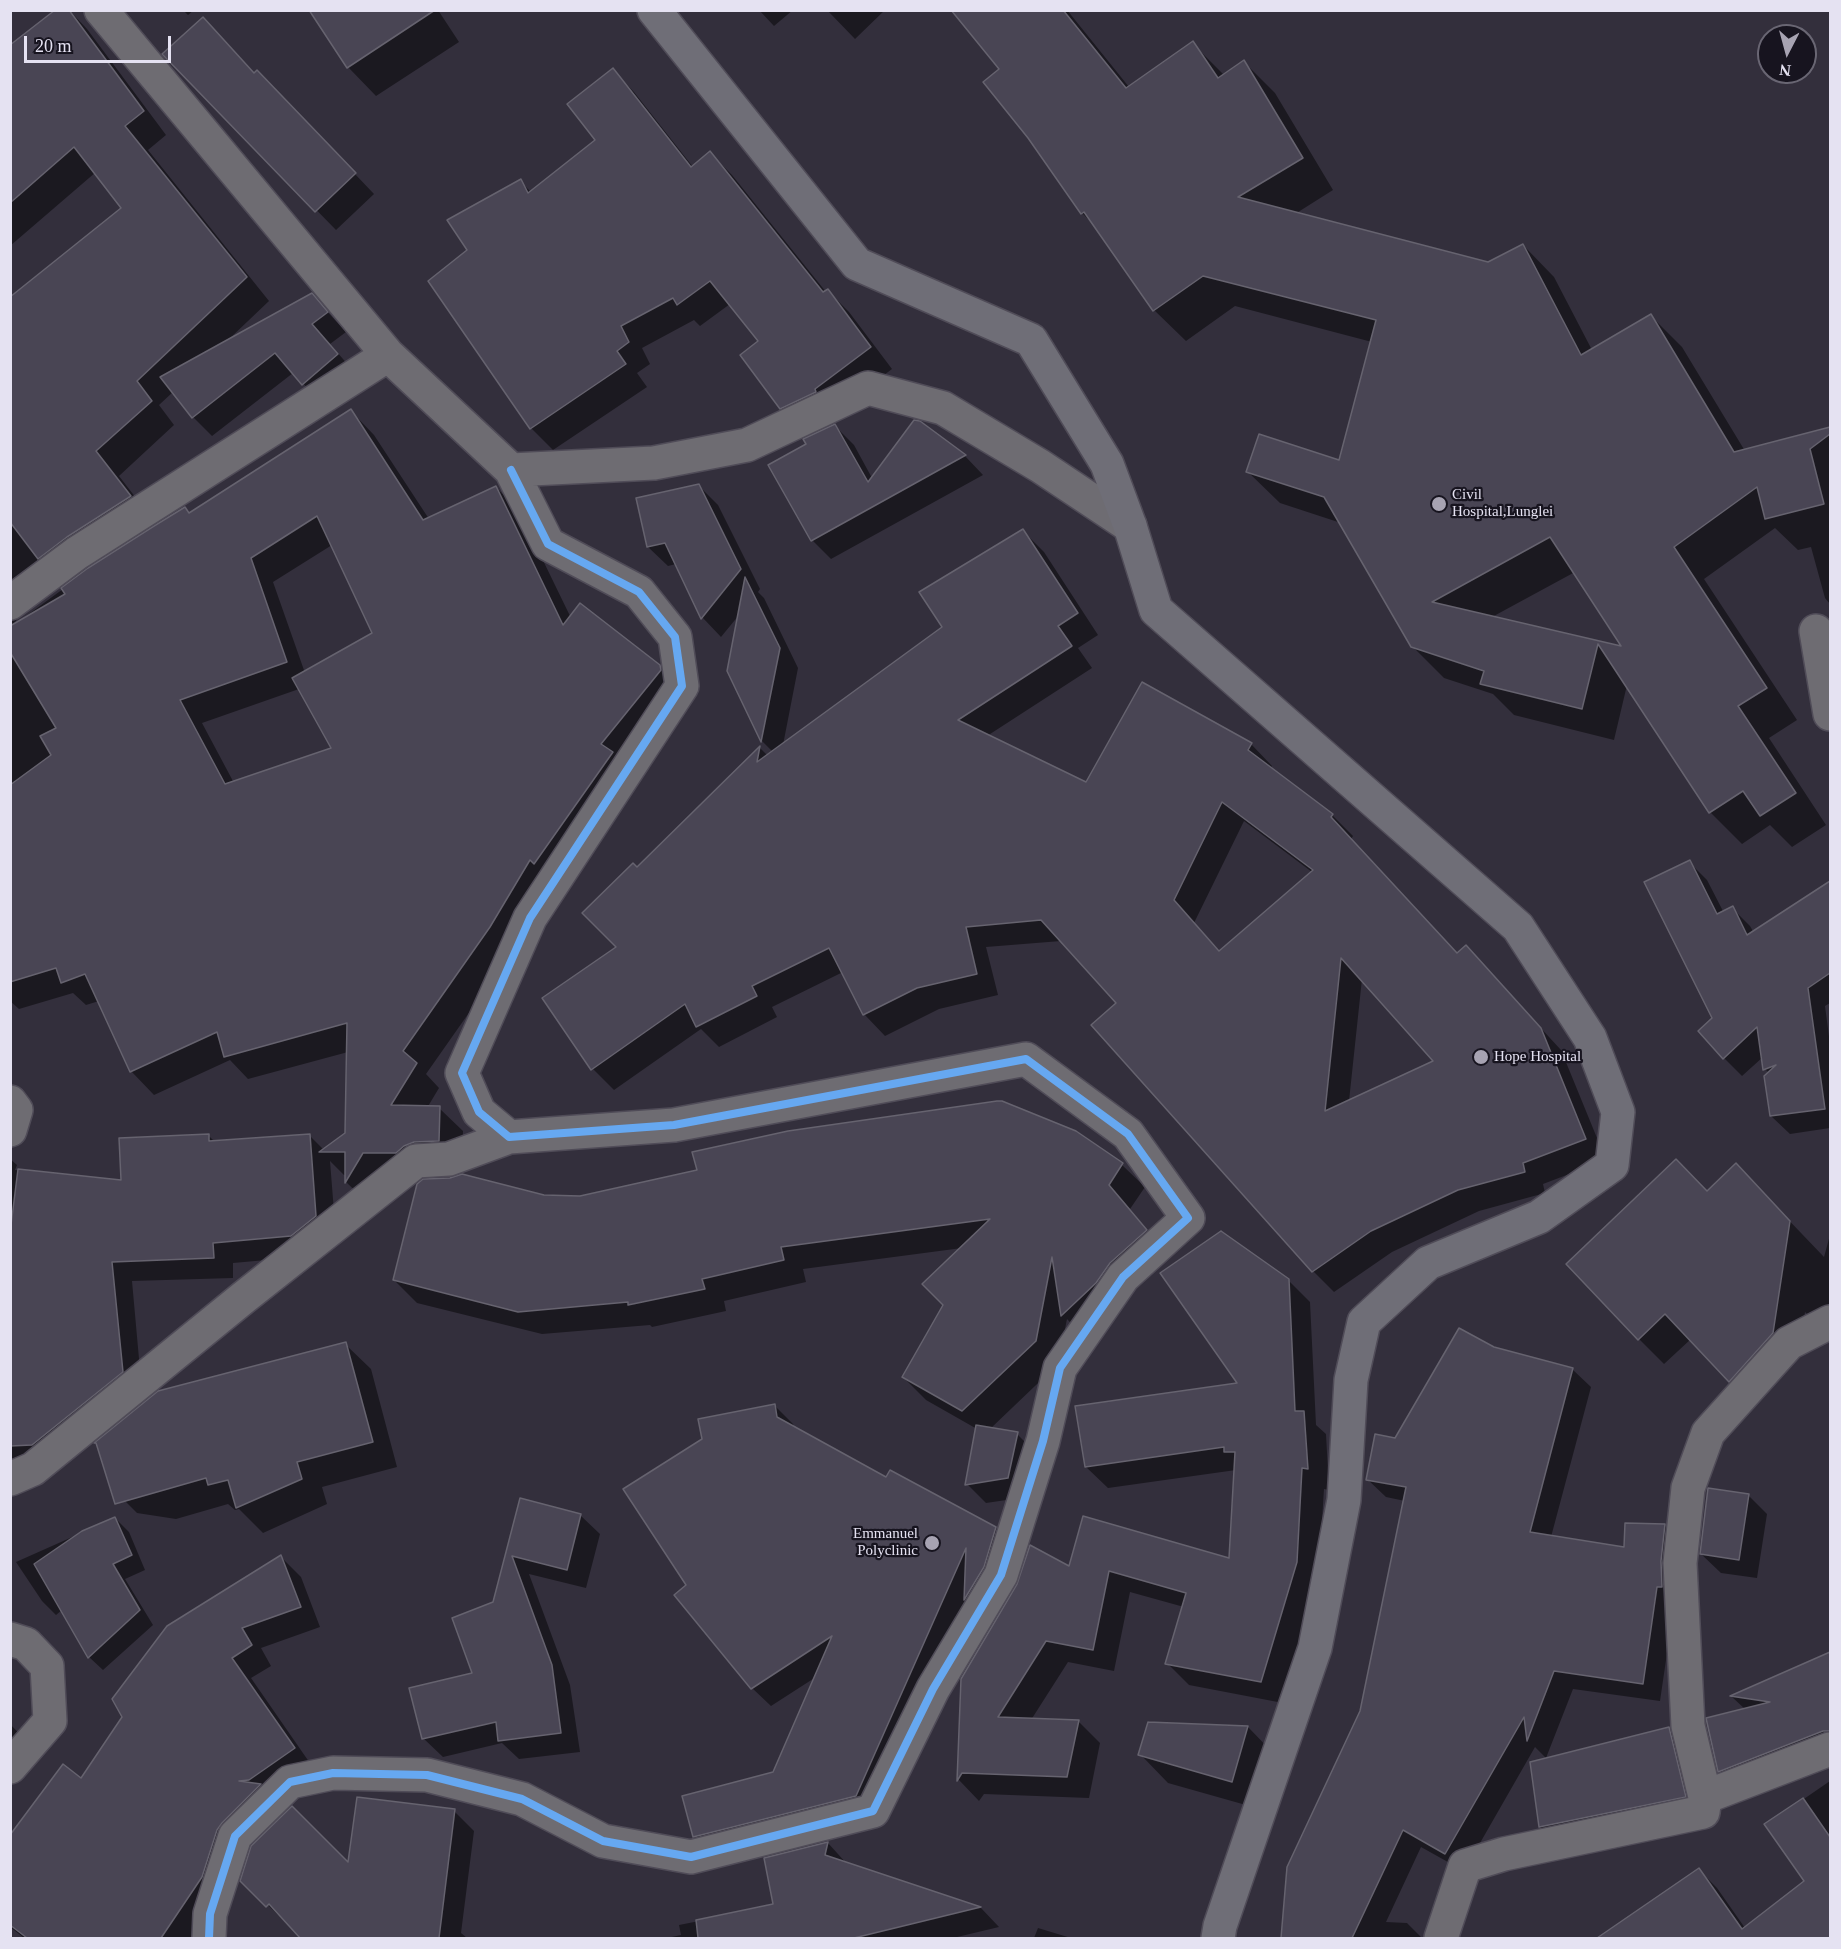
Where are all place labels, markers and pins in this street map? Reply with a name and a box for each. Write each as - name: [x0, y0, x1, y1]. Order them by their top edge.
- place label: Civil Hospital,Lunglei: [1452, 486, 1553, 521]
- marker: Civil Hospital,Lunglei: [1430, 495, 1448, 513]
- marker: Hope Hospital: [1472, 1048, 1490, 1066]
- place label: Hope Hospital: [1494, 1048, 1581, 1066]
- place label: Emmanuel Polyclinic: [853, 1525, 918, 1560]
- marker: Emmanuel Polyclinic: [923, 1534, 941, 1552]

